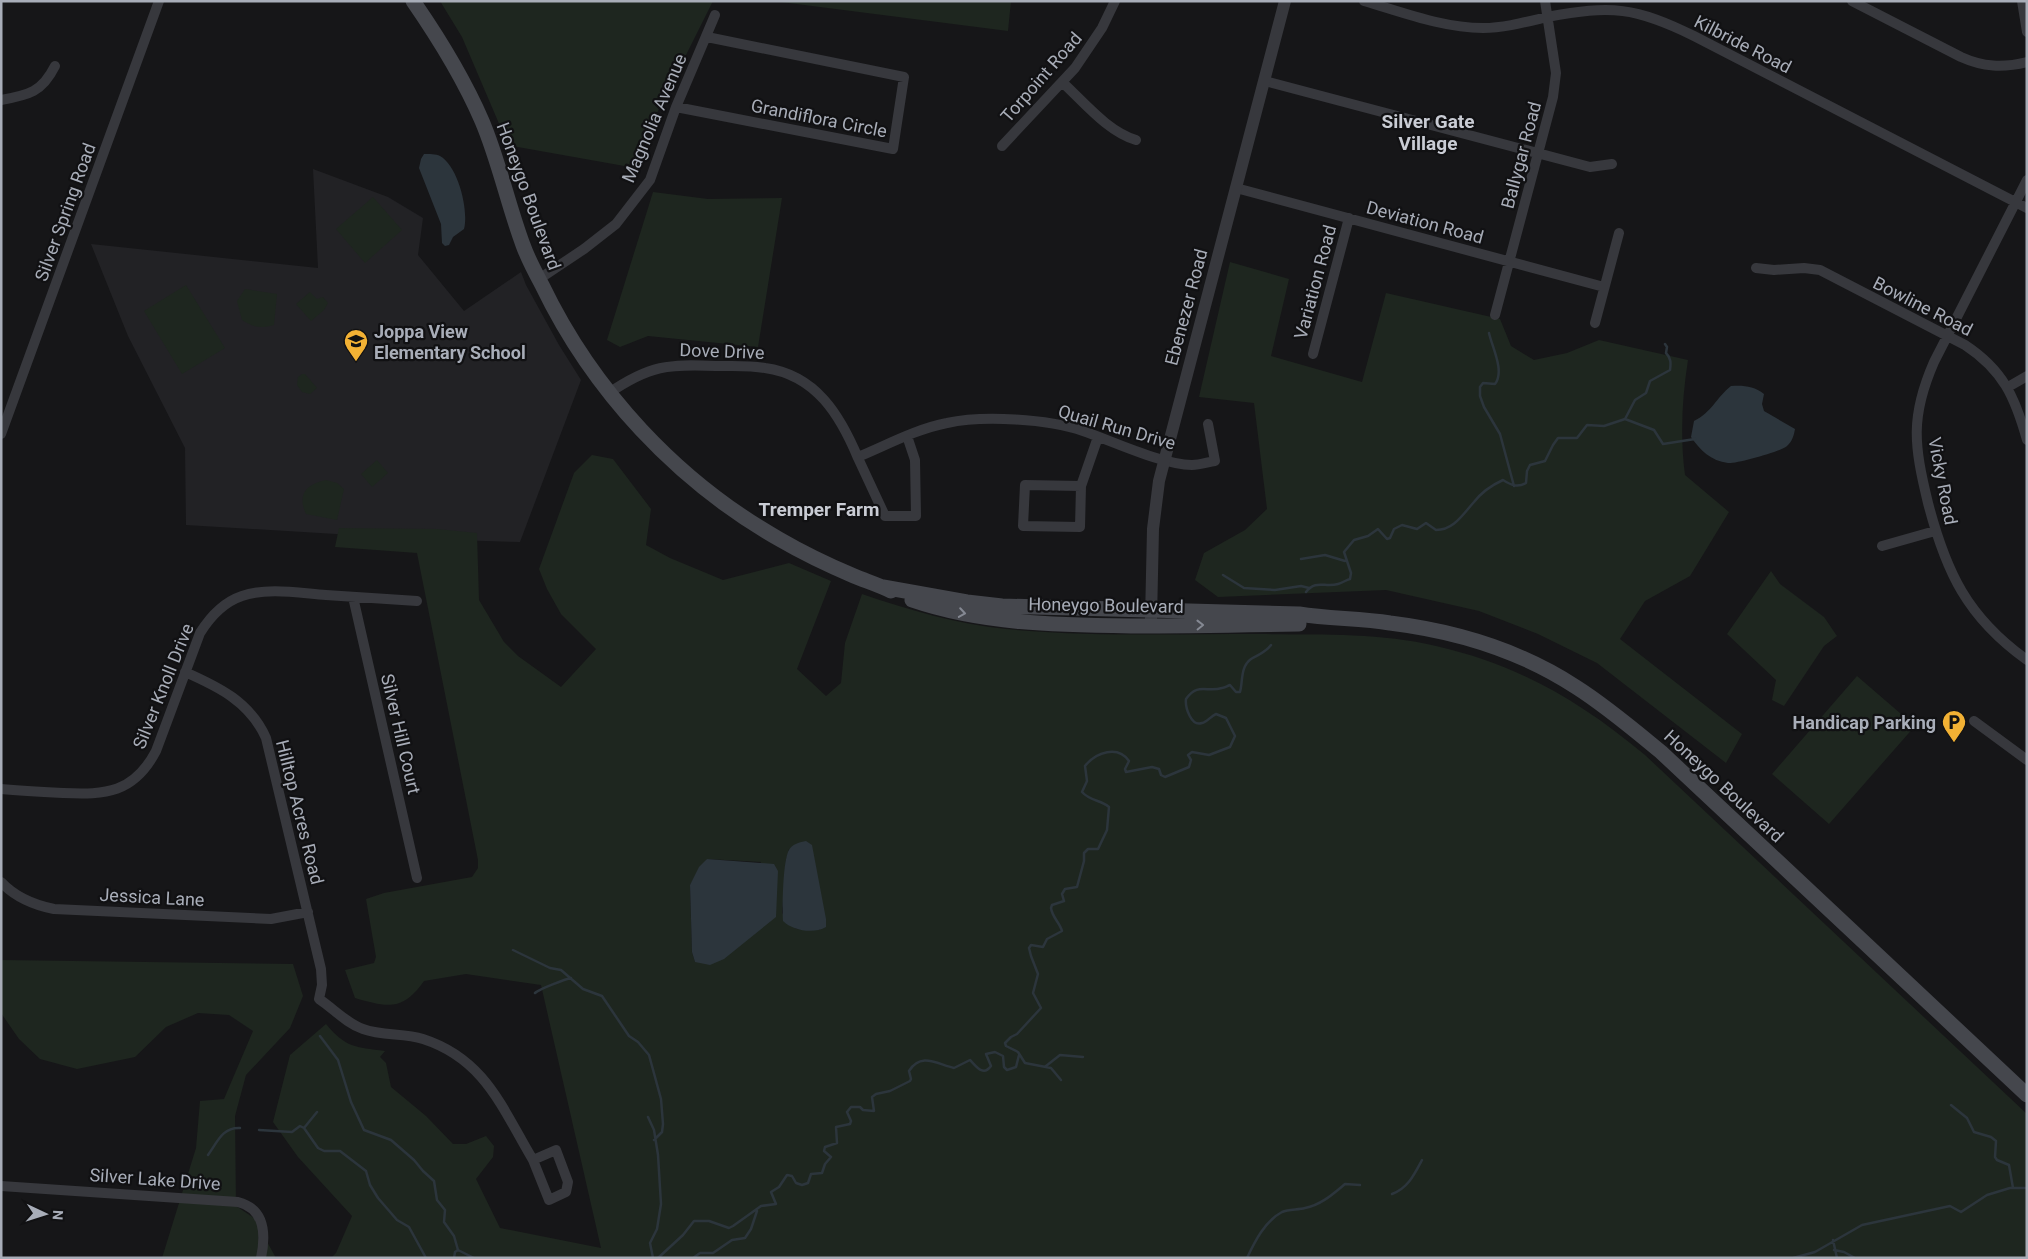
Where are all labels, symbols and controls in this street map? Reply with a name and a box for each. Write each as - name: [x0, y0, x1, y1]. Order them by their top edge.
- street label: Kilbride Road: [1691, 11, 1795, 77]
- street label: Torpoint Road: [996, 28, 1086, 126]
- street label: Magnolia Avenue: [617, 51, 691, 185]
- street label: Grandiflora Circle: [749, 95, 889, 141]
- street label: Ballygar Road: [1497, 99, 1545, 211]
- district label: Silver Gate Village: [1381, 110, 1475, 155]
- street label: Honeygo Boulevard: [493, 119, 565, 273]
- street label: Silver Spring Road: [30, 140, 100, 284]
- street label: Deviation Road: [1364, 196, 1486, 248]
- street label: Variation Road: [1290, 223, 1340, 341]
- street label: Ebenezer Road: [1160, 247, 1212, 367]
- street label: Bowline Road: [1870, 272, 1976, 340]
- place label: Joppa View Elementary School: [374, 321, 526, 363]
- school or university icon: Joppa View Elementary School: [343, 328, 369, 362]
- street label: Dove Drive: [679, 339, 765, 363]
- street label: Quail Run Drive: [1056, 400, 1178, 454]
- street label: Vicky Road: [1924, 435, 1962, 527]
- district label: Tremper Farm: [759, 498, 879, 521]
- street label: Honeygo Boulevard: [1028, 593, 1184, 617]
- one-way arrow: [958, 608, 967, 618]
- street label: Silver Knoll Drive: [128, 620, 198, 752]
- one-way arrow: [1196, 620, 1204, 630]
- street label: Silver Hill Court: [377, 672, 425, 796]
- parking icon: Handicap Parking: [1941, 709, 1967, 743]
- place label: Handicap Parking: [1793, 712, 1936, 733]
- street label: Honeygo Boulevard: [1660, 725, 1788, 847]
- street label: Hilltop Acres Road: [272, 738, 328, 886]
- street label: Jessica Lane: [99, 884, 205, 910]
- street label: Silver Lake Drive: [89, 1164, 221, 1194]
- north arrow: [20, 1189, 70, 1239]
- text: N: [50, 1209, 66, 1220]

